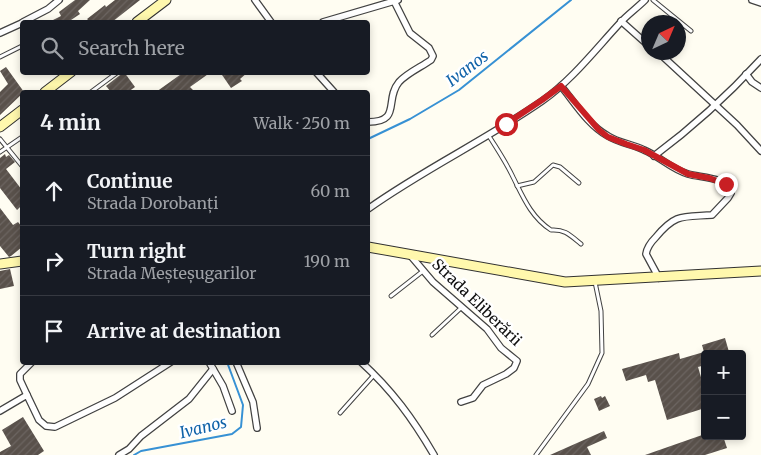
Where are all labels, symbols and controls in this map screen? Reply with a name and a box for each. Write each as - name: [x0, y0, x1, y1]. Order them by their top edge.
- north arrow: [641, 15, 686, 60]
- search box: [20, 20, 370, 75]
- icon: search: [38, 34, 66, 62]
- text: Search here: [78, 36, 185, 60]
- water label: Ivanos: [442, 45, 492, 90]
- text: 4 min: [40, 109, 101, 136]
- text: Walk · 250 m: [254, 113, 350, 133]
- route start: [495, 113, 518, 136]
- text: Continue: [87, 169, 173, 193]
- route end: [715, 173, 738, 196]
- icon: ahead: [40, 177, 68, 205]
- text: 60 m: [310, 181, 350, 201]
- text: Strada Dorobanți: [87, 193, 219, 213]
- text: Turn right: [87, 239, 186, 263]
- icon: right: [40, 247, 68, 275]
- text: 190 m: [304, 251, 350, 271]
- street label: Strada Eliberării: [428, 254, 526, 350]
- text: Strada Meșteșugarilor: [87, 263, 257, 283]
- icon: arrive: [40, 317, 68, 345]
- text: Arrive at destination: [87, 319, 281, 343]
- map controls: [701, 350, 746, 440]
- button: +: [701, 350, 746, 395]
- button: −: [701, 395, 746, 440]
- water label: Ivanos: [177, 411, 229, 442]

